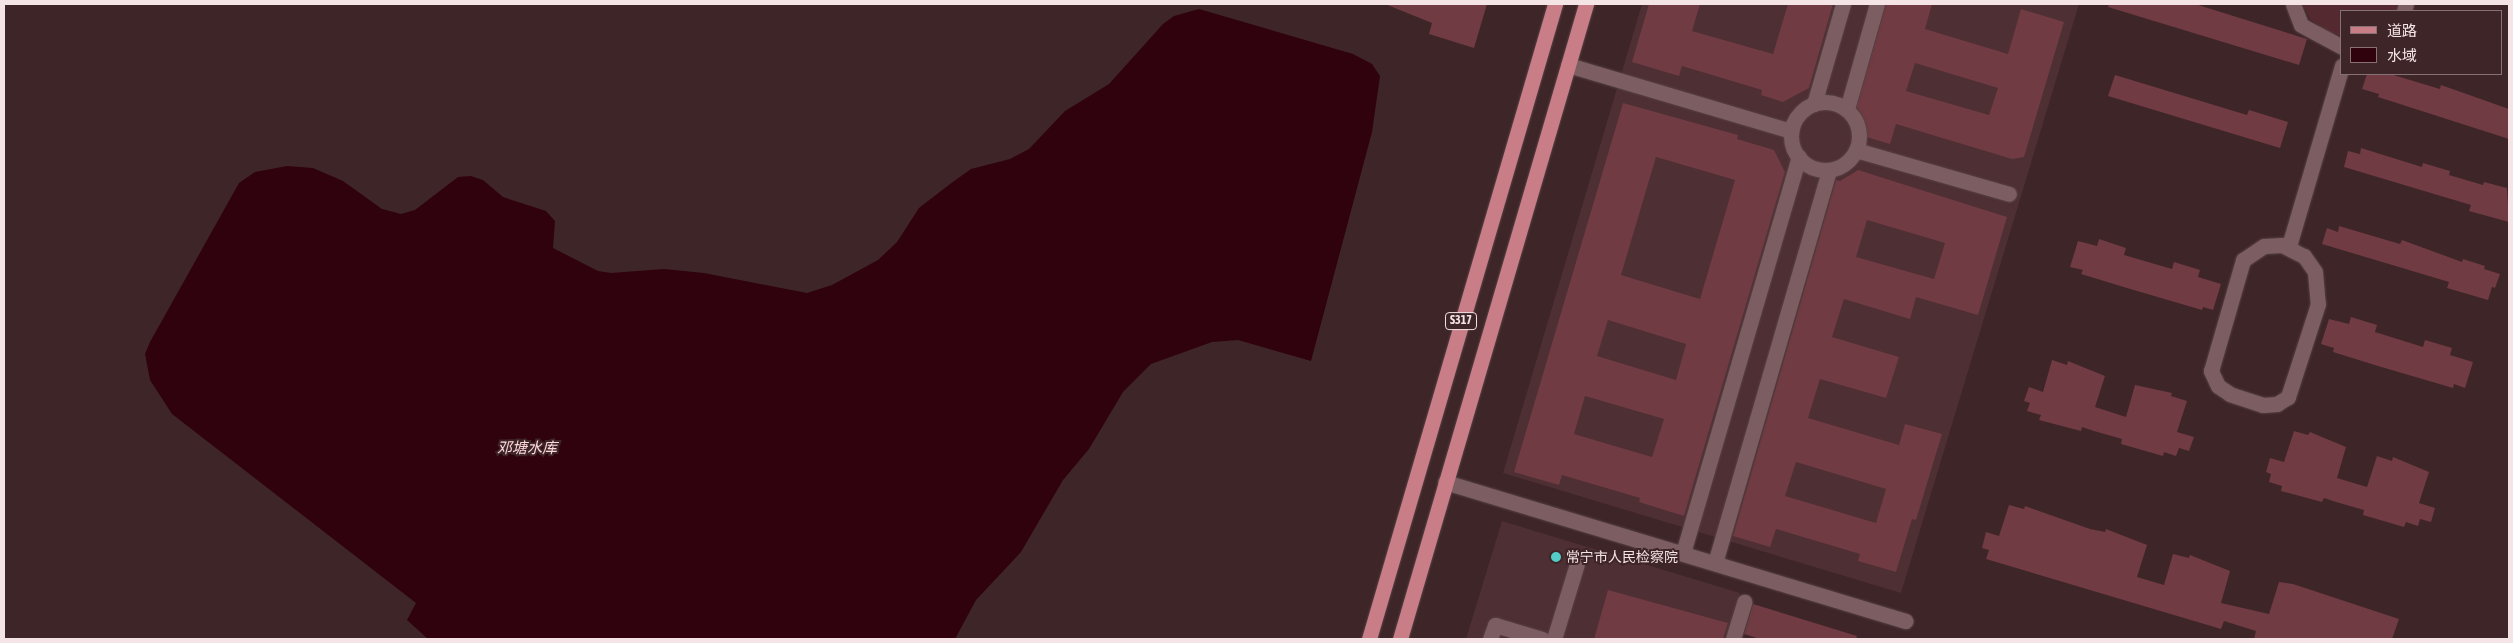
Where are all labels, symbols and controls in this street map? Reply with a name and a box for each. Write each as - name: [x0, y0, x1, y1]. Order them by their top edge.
- legend: [2340, 10, 2503, 75]
- text: 道路: [2387, 22, 2417, 39]
- text: 水域: [2387, 47, 2417, 64]
- road number: S317: [1445, 312, 1477, 331]
- water label: 邓塘水库: [497, 439, 557, 457]
- place label: 常宁市人民检察院: [1566, 549, 1678, 565]
- marker: 常宁市人民检察院: [1550, 551, 1562, 563]

